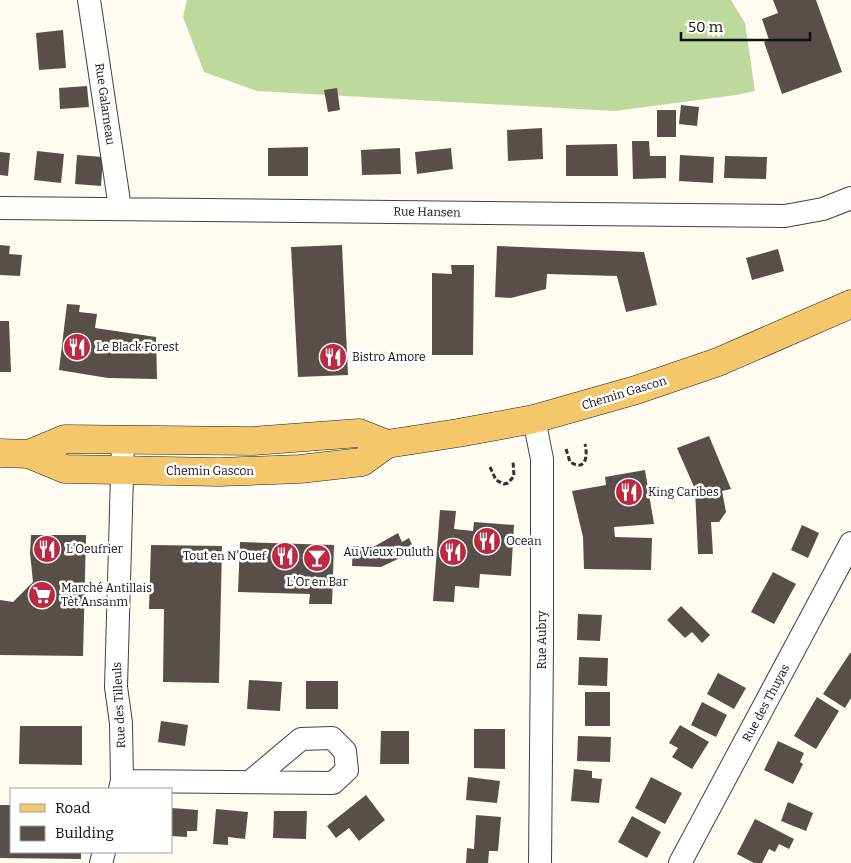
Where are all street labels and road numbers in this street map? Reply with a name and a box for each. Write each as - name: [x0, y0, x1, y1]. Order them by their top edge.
- street label: Rue Galarneau: [92, 62, 118, 146]
- street label: Rue Hansen: [393, 204, 461, 220]
- street label: Chemin Gascon: [580, 373, 668, 413]
- street label: Chemin Gascon: [166, 464, 254, 478]
- street label: Rue Aubry: [535, 610, 549, 669]
- street label: Rue des Tilleuls: [110, 661, 128, 748]
- street label: Rue des Thuyas: [740, 662, 792, 744]

